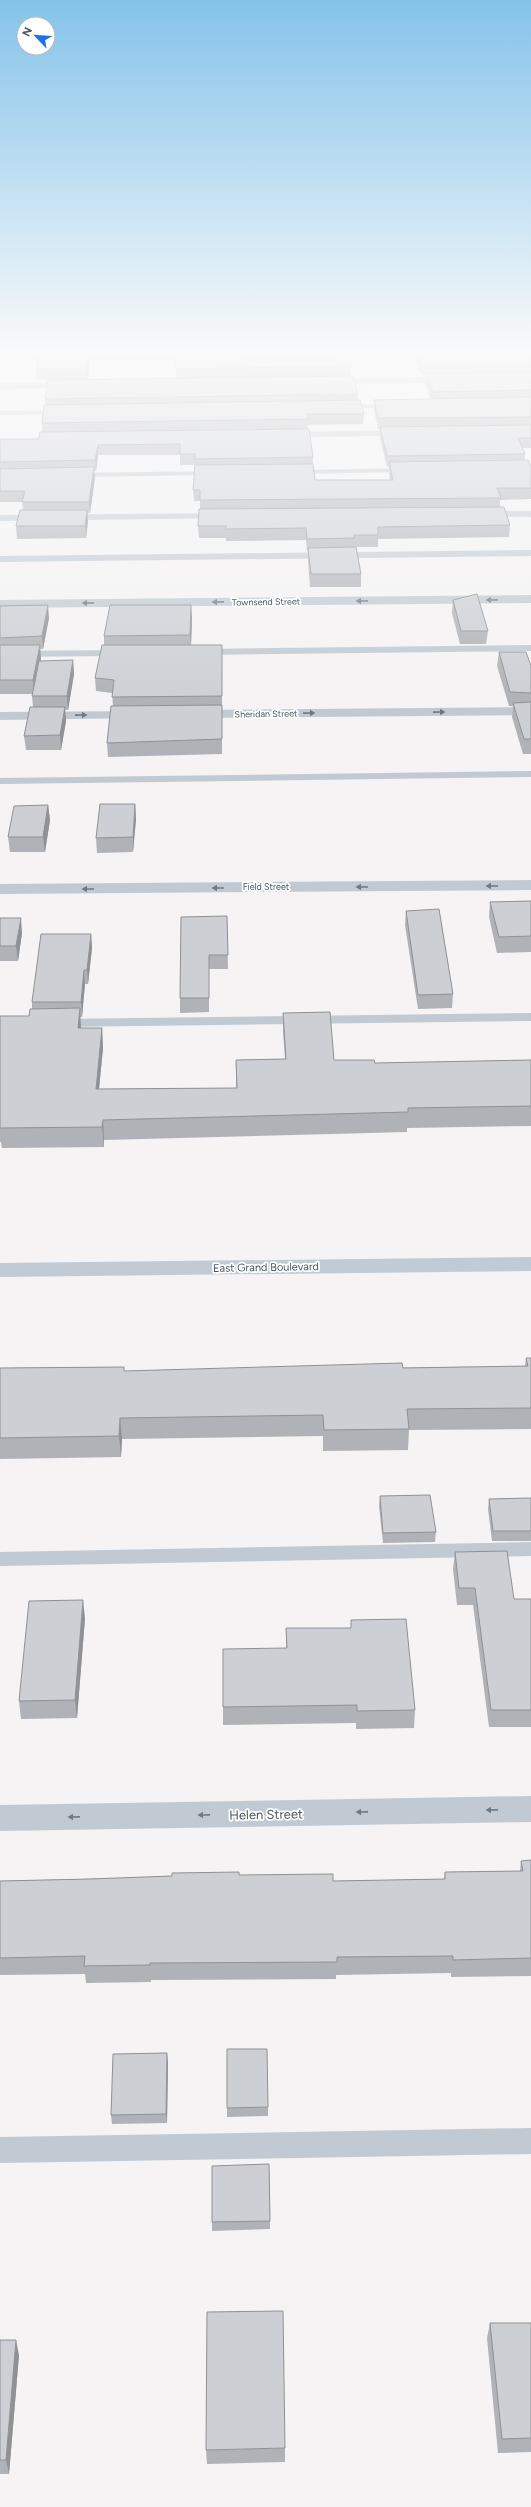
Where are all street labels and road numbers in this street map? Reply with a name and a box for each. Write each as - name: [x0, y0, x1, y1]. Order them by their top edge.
- street label: Townsend Street: [232, 595, 301, 608]
- street label: Sheridan Street: [234, 707, 298, 720]
- street label: Field Street: [243, 881, 290, 892]
- street label: East Grand Boulevard: [213, 1260, 319, 1275]
- street label: Helen Street: [229, 1806, 303, 1823]

